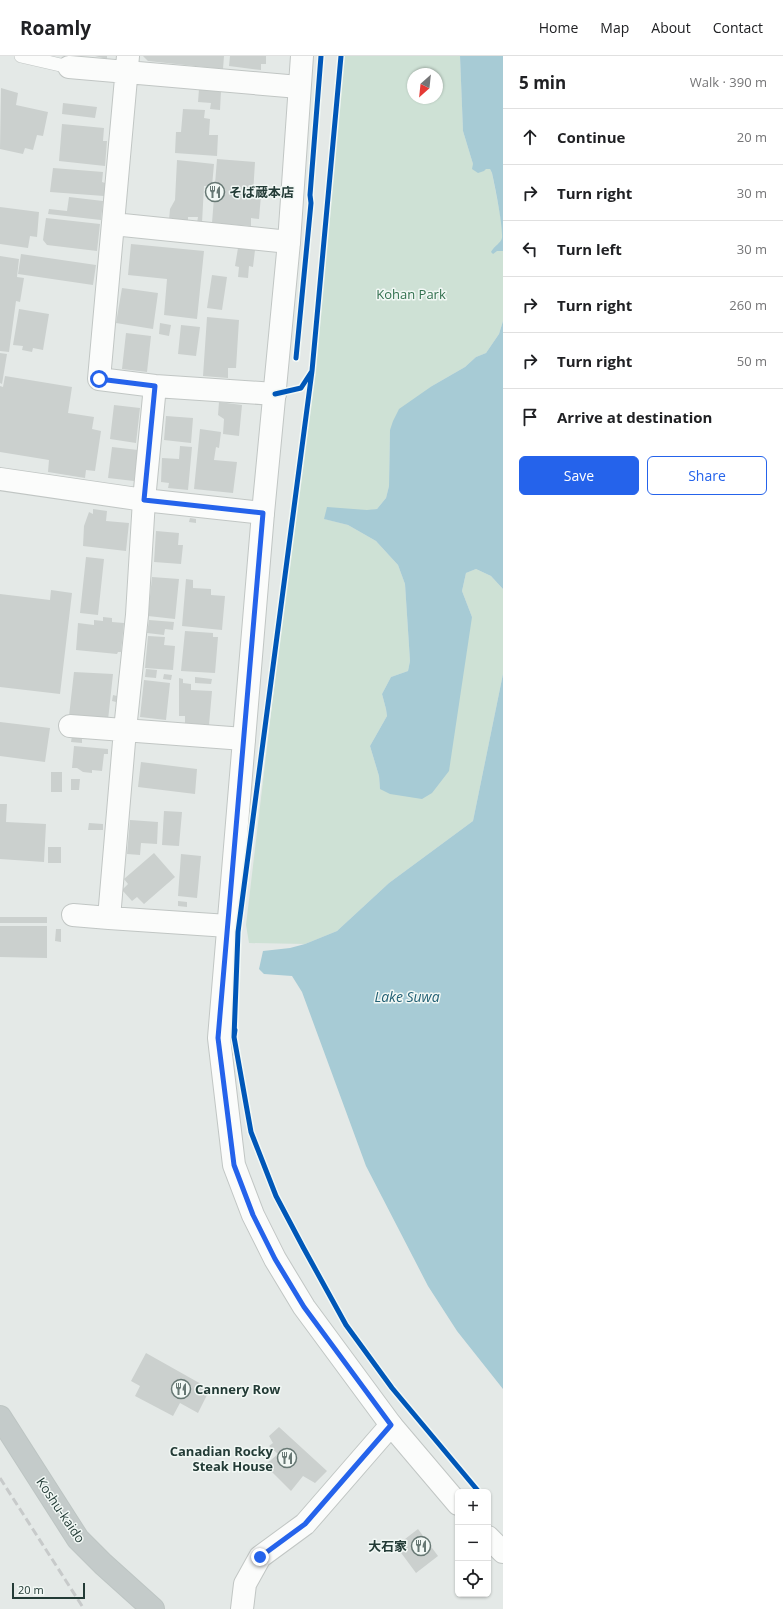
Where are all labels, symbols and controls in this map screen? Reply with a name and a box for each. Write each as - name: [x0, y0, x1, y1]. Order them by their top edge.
- text: Roamly: [20, 15, 91, 41]
- text: Home: [539, 18, 578, 37]
- text: Map: [600, 18, 629, 37]
- text: About: [651, 18, 691, 37]
- text: Contact: [713, 18, 763, 37]
- north arrow: [407, 68, 443, 104]
- text: 5 min: [519, 71, 566, 94]
- text: Walk · 390 m: [690, 73, 767, 91]
- icon: ahead: [519, 126, 541, 148]
- text: Continue: [557, 127, 625, 147]
- text: 20 m: [737, 128, 767, 146]
- restaurant icon: そば蔵本店: [204, 181, 226, 203]
- icon: right: [519, 182, 541, 204]
- place label: そば蔵本店: [229, 183, 294, 201]
- text: Turn right: [557, 183, 632, 203]
- text: 30 m: [737, 184, 767, 202]
- icon: left: [519, 238, 541, 260]
- text: Turn left: [557, 239, 622, 259]
- text: 30 m: [737, 240, 767, 258]
- park label: Kohan Park: [376, 285, 446, 303]
- icon: right: [519, 294, 541, 316]
- text: Turn right: [557, 295, 632, 315]
- text: 260 m: [729, 296, 767, 314]
- icon: right: [519, 350, 541, 372]
- text: Turn right: [557, 351, 632, 371]
- text: 50 m: [737, 352, 767, 370]
- route start: [90, 370, 108, 388]
- icon: arrive: [519, 406, 541, 428]
- text: Arrive at destination: [557, 407, 712, 427]
- button: Save: [519, 456, 639, 495]
- button: Share: [647, 456, 767, 495]
- water label: Lake Suwa: [374, 987, 440, 1006]
- restaurant icon: Cannery Row: [170, 1378, 192, 1400]
- place label: Cannery Row: [195, 1380, 280, 1398]
- place label: Canadian Rocky Steak House: [170, 1442, 274, 1475]
- restaurant icon: Canadian Rocky Steak House: [276, 1447, 298, 1469]
- street label: Koshu-kaido: [33, 1474, 90, 1546]
- map controls: [455, 1489, 491, 1597]
- button: +: [455, 1489, 491, 1525]
- button: −: [455, 1525, 491, 1561]
- restaurant icon: 大石家: [410, 1535, 432, 1557]
- place label: 大石家: [368, 1537, 407, 1555]
- route end: [251, 1548, 269, 1566]
- button: locate: [455, 1561, 491, 1597]
- scale bar: [12, 1581, 85, 1600]
- text: 20 m: [18, 1582, 44, 1597]

